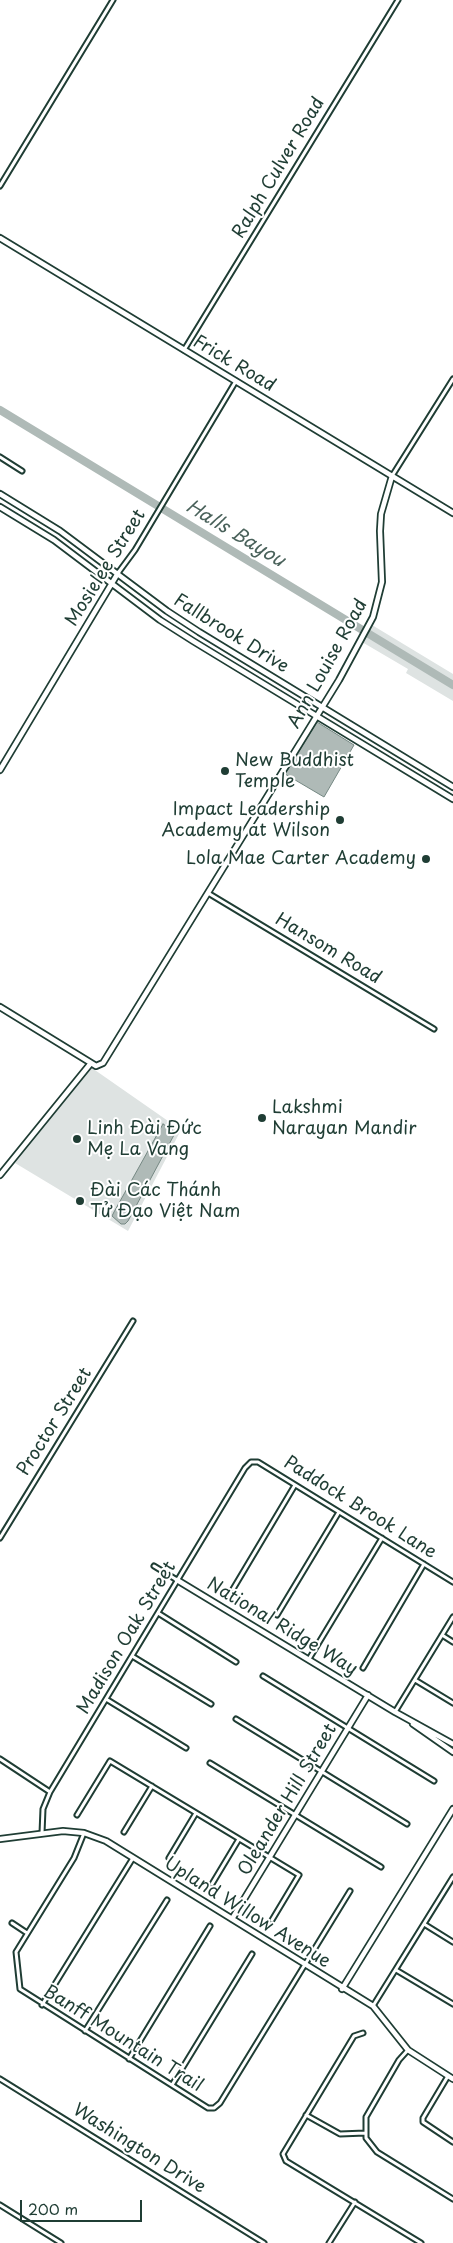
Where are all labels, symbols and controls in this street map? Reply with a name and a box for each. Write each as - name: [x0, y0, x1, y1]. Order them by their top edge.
- street label: Ralph Culver Road: [228, 94, 330, 242]
- street label: Frick Road: [189, 331, 279, 397]
- water label: Halls Bayou: [181, 496, 289, 572]
- street label: Mosielee Street: [61, 506, 151, 630]
- street label: Fallbrook Drive: [169, 590, 293, 678]
- street label: Ann Louise Road: [284, 596, 372, 732]
- place label: New Buddhist Temple: [235, 750, 354, 792]
- marker: New Buddhist Temple: [219, 765, 231, 777]
- place label: Impact Leadership Academy at Wilson: [162, 799, 330, 842]
- marker: Impact Leadership Academy at Wilson: [334, 814, 346, 826]
- place label: Lola Mae Carter Academy: [186, 848, 416, 870]
- marker: Lola Mae Carter Academy: [420, 853, 432, 865]
- street label: Hansom Road: [271, 909, 385, 989]
- place label: Lakshmi Narayan Mandir: [272, 1097, 416, 1140]
- marker: Lakshmi Narayan Mandir: [256, 1112, 268, 1124]
- place label: Linh Đài Đức Mẹ La Vang: [87, 1118, 202, 1160]
- marker: Linh Đài Đức Mẹ La Vang: [71, 1133, 83, 1145]
- place label: Đài Các Thánh Tử Đạo Việt Nam: [90, 1180, 240, 1222]
- marker: Đài Các Thánh Tử Đạo Việt Nam: [74, 1195, 86, 1207]
- street label: Proctor Street: [13, 1364, 97, 1480]
- street label: Paddock Brook Lane: [280, 1452, 440, 1564]
- street label: Madison Oak Street: [73, 1558, 181, 1718]
- street label: National Ridge Way: [203, 1574, 361, 1680]
- street label: Oleander Hill Street: [234, 1720, 342, 1880]
- street label: Upland Willow Avenue: [160, 1853, 334, 1973]
- street label: Banff Mountain Trail: [39, 1981, 207, 2097]
- street label: Washington Drive: [69, 2099, 209, 2199]
- scale bar: [22, 2190, 145, 2222]
- text: 200 m: [28, 2197, 78, 2220]

